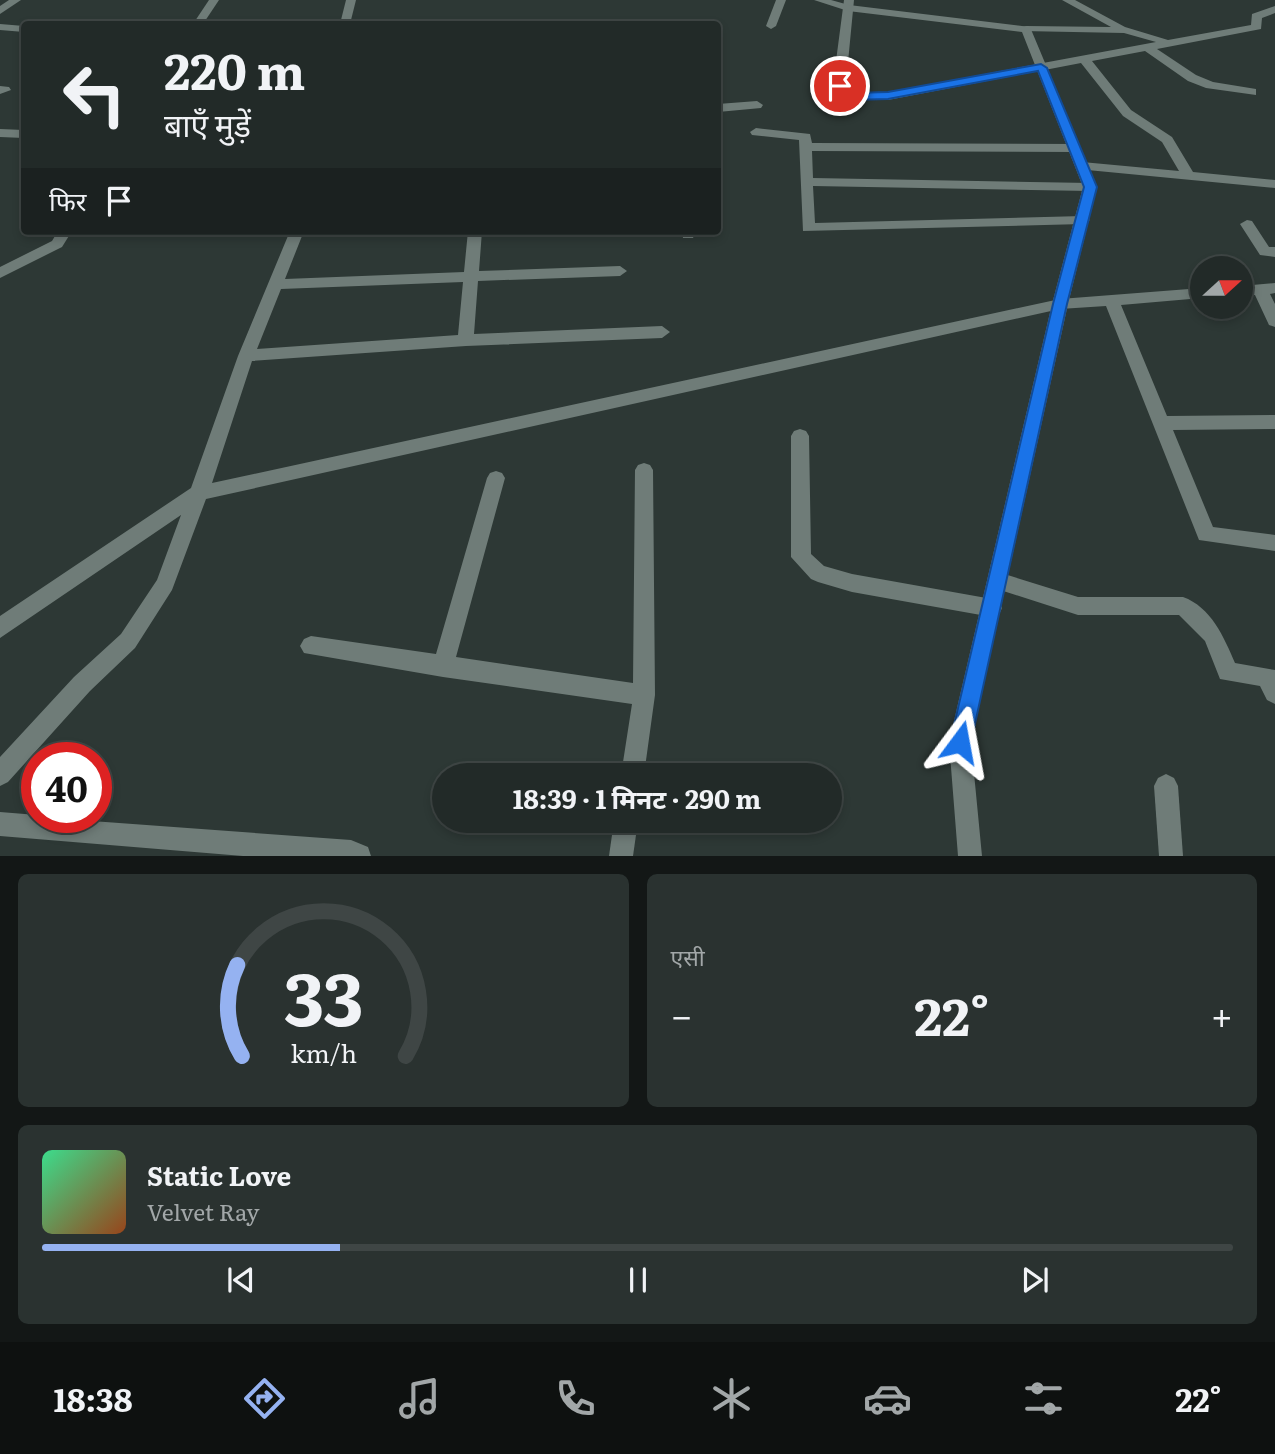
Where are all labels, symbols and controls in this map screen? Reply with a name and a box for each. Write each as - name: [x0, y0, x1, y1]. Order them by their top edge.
- text: 220 m: [164, 32, 305, 105]
- icon: left: [49, 49, 140, 140]
- pin: [810, 56, 870, 116]
- icon: arrive: [821, 67, 859, 105]
- text: बाएँ मुड़ें: [164, 99, 251, 147]
- text: फिर: [49, 180, 86, 219]
- icon: arrive: [100, 182, 138, 220]
- north arrow: [1190, 256, 1253, 318]
- map controls: [1190, 256, 1253, 319]
- position arrow: [923, 705, 997, 779]
- speed limit sign: 40: [21, 742, 112, 833]
- text: 18:39 · 1 मिनट · 290 m: [513, 778, 761, 817]
- text: एसी: [671, 939, 705, 973]
- text: 33: [283, 941, 363, 1049]
- text: 22°: [914, 975, 989, 1052]
- text: −: [671, 985, 693, 1042]
- text: +: [1211, 985, 1233, 1042]
- text: km/h: [290, 1034, 357, 1071]
- text: Static Love: [147, 1155, 291, 1194]
- text: Velvet Ray: [147, 1194, 259, 1228]
- icon: previous: [222, 1261, 260, 1299]
- icon: pause: [619, 1261, 657, 1299]
- icon: next: [1016, 1261, 1054, 1299]
- text: 18:38: [53, 1374, 133, 1422]
- icon: directions: [240, 1374, 289, 1423]
- icon: music: [395, 1374, 444, 1423]
- icon: phone: [551, 1374, 600, 1423]
- icon: climate: [707, 1374, 756, 1423]
- icon: car: [863, 1374, 912, 1423]
- icon: filters: [1019, 1374, 1068, 1423]
- text: 22°: [1175, 1374, 1222, 1422]

